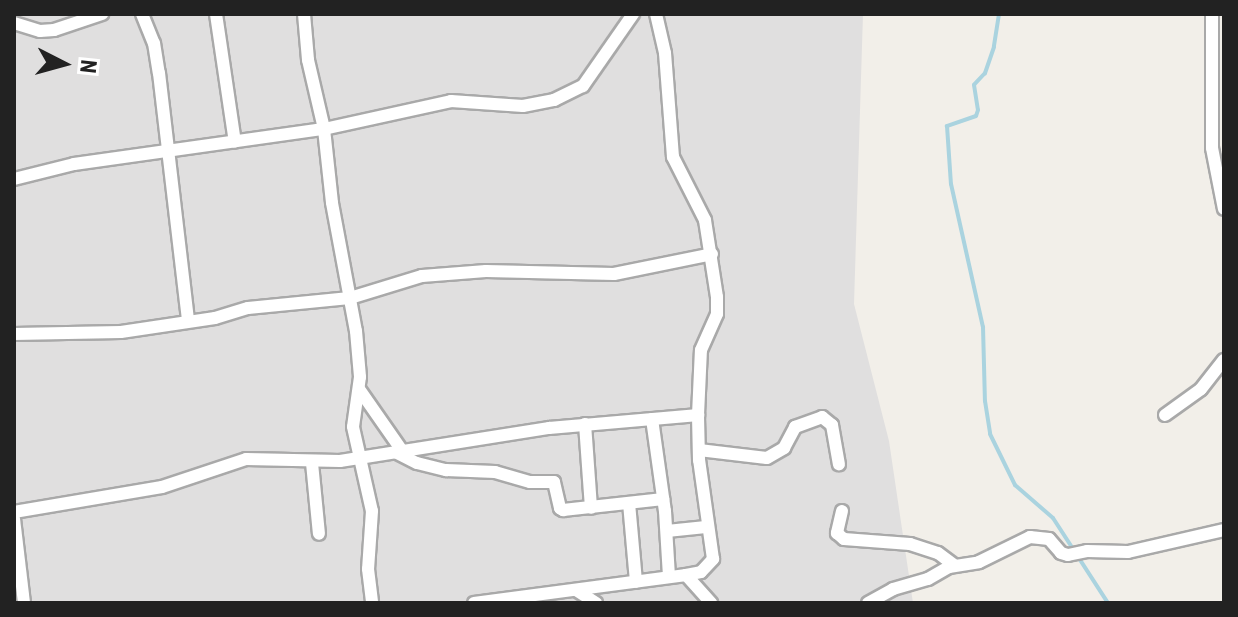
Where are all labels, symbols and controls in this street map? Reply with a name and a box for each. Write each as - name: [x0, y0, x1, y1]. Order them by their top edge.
- north arrow: [24, 24, 104, 104]
- text: N: [75, 59, 102, 75]

